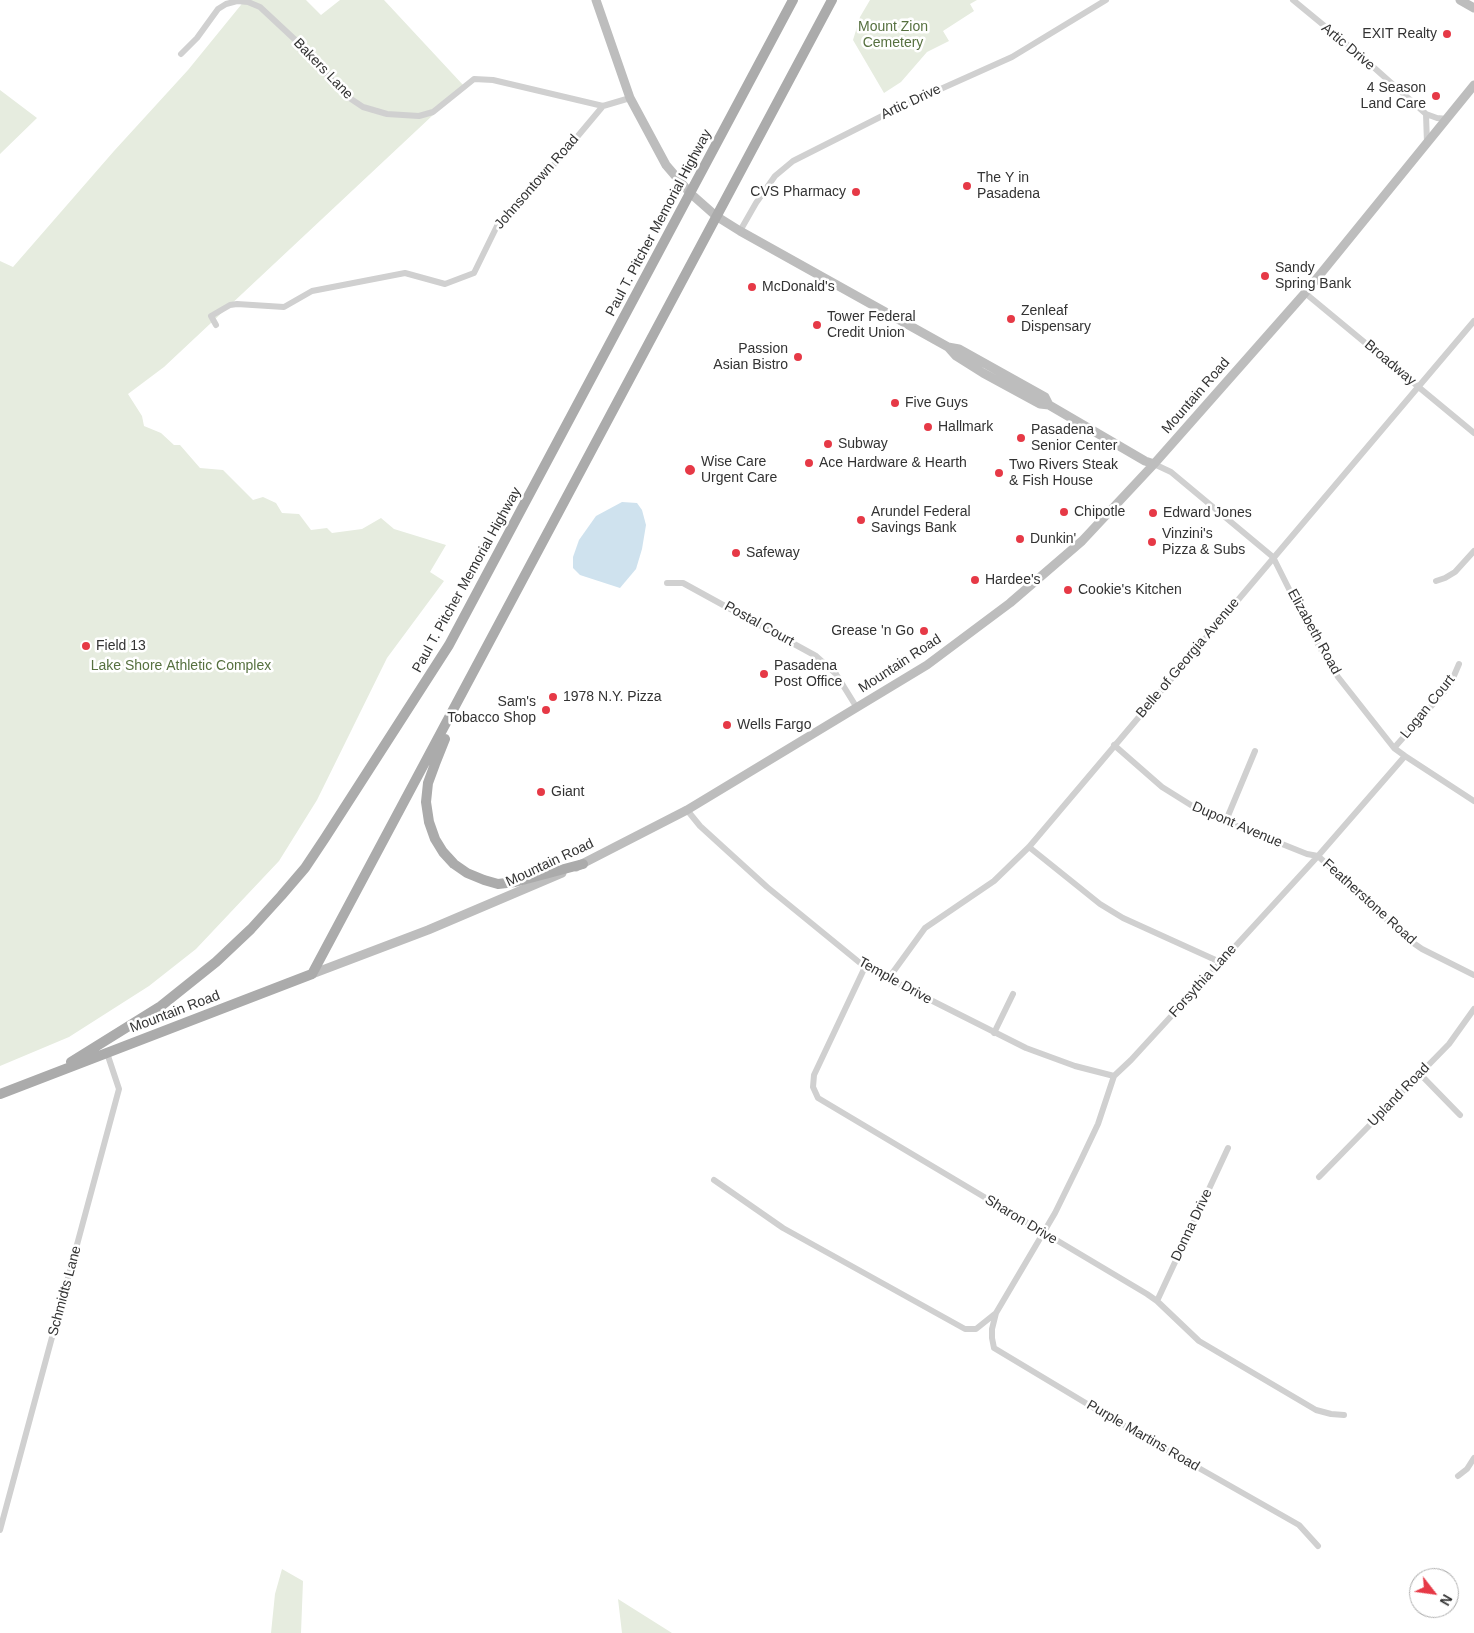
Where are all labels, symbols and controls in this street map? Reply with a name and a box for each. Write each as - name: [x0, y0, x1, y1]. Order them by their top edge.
- park label: Mount Zion Cemetery: [858, 19, 928, 52]
- street label: Artic Drive: [1318, 20, 1378, 74]
- place label: EXIT Realty: [1362, 26, 1437, 42]
- marker: EXIT Realty: [1441, 28, 1453, 40]
- street label: Bakers Lane: [290, 35, 356, 103]
- place label: 4 Season Land Care: [1361, 80, 1426, 112]
- street label: Artic Drive: [878, 81, 944, 123]
- marker: 4 Season Land Care: [1430, 90, 1442, 102]
- street label: Paul T. Pitcher Memorial Highway: [602, 127, 716, 319]
- street label: Johnsontown Road: [491, 131, 583, 233]
- place label: The Y in Pasadena: [977, 170, 1040, 202]
- marker: The Y in Pasadena: [961, 180, 973, 192]
- place label: CVS Pharmacy: [750, 184, 846, 200]
- marker: CVS Pharmacy: [850, 186, 862, 198]
- place label: Sandy Spring Bank: [1275, 260, 1351, 292]
- marker: Sandy Spring Bank: [1259, 270, 1271, 282]
- place label: McDonald's: [762, 279, 835, 295]
- marker: McDonald's: [746, 281, 758, 293]
- place label: Zenleaf Dispensary: [1021, 303, 1091, 336]
- place label: Tower Federal Credit Union: [827, 309, 916, 342]
- marker: Zenleaf Dispensary: [1005, 313, 1017, 325]
- marker: Tower Federal Credit Union: [811, 319, 823, 331]
- street label: Broadway: [1361, 337, 1419, 389]
- place label: Passion Asian Bistro: [713, 341, 788, 374]
- marker: Passion Asian Bistro: [792, 351, 804, 363]
- street label: Mountain Road: [1159, 355, 1233, 437]
- place label: Five Guys: [905, 395, 968, 411]
- marker: Five Guys: [889, 397, 901, 409]
- place label: Hallmark: [938, 419, 993, 435]
- marker: Hallmark: [922, 421, 934, 433]
- place label: Pasadena Senior Center: [1031, 422, 1117, 454]
- marker: Pasadena Senior Center: [1015, 432, 1027, 444]
- place label: Subway: [838, 436, 888, 452]
- marker: Subway: [822, 438, 834, 450]
- place label: Wise Care Urgent Care: [701, 454, 777, 487]
- place label: Ace Hardware & Hearth: [819, 455, 967, 471]
- marker: Ace Hardware & Hearth: [803, 457, 815, 469]
- place label: Two Rivers Steak & Fish House: [1009, 457, 1118, 490]
- marker: Wise Care Urgent Care: [683, 463, 697, 477]
- marker: Two Rivers Steak & Fish House: [993, 467, 1005, 479]
- street label: Paul T. Pitcher Memorial Highway: [409, 484, 525, 676]
- place label: Arundel Federal Savings Bank: [871, 504, 971, 536]
- place label: Chipotle: [1074, 504, 1125, 520]
- place label: Edward Jones: [1163, 505, 1252, 521]
- marker: Chipotle: [1058, 506, 1070, 518]
- marker: Edward Jones: [1147, 507, 1159, 519]
- marker: Arundel Federal Savings Bank: [855, 514, 867, 526]
- place label: Vinzini's Pizza & Subs: [1162, 526, 1245, 558]
- place label: Dunkin': [1030, 531, 1076, 547]
- marker: Dunkin': [1014, 533, 1026, 545]
- marker: Vinzini's Pizza & Subs: [1146, 536, 1158, 548]
- place label: Safeway: [746, 545, 800, 561]
- marker: Safeway: [730, 547, 742, 559]
- place label: Hardee's: [985, 572, 1041, 588]
- marker: Hardee's: [969, 574, 981, 586]
- place label: Cookie's Kitchen: [1078, 582, 1182, 598]
- marker: Cookie's Kitchen: [1062, 584, 1074, 596]
- street label: Elizabeth Road: [1284, 586, 1344, 678]
- street label: Belle of Georgia Avenue: [1133, 595, 1243, 721]
- street label: Postal Court: [721, 598, 797, 650]
- place label: Grease 'n Go: [831, 623, 914, 639]
- marker: Grease 'n Go: [918, 625, 930, 637]
- street label: Mountain Road: [856, 631, 944, 697]
- place label: Field 13: [96, 638, 146, 654]
- marker: Field 13: [80, 640, 92, 652]
- park label: Lake Shore Athletic Complex: [91, 658, 271, 674]
- place label: Pasadena Post Office: [774, 658, 842, 690]
- marker: Pasadena Post Office: [758, 668, 770, 680]
- street label: Logan Court: [1397, 672, 1459, 742]
- place label: 1978 N.Y. Pizza: [563, 689, 662, 705]
- marker: 1978 N.Y. Pizza: [547, 691, 559, 703]
- place label: Sam's Tobacco Shop: [447, 694, 536, 726]
- marker: Sam's Tobacco Shop: [540, 704, 552, 716]
- place label: Wells Fargo: [737, 717, 811, 733]
- marker: Wells Fargo: [721, 719, 733, 731]
- place label: Giant: [551, 784, 584, 800]
- marker: Giant: [535, 786, 547, 798]
- street label: Dupont Avenue: [1189, 798, 1285, 852]
- street label: Mountain Road: [503, 835, 597, 891]
- street label: Featherstone Road: [1319, 856, 1419, 948]
- street label: Forsythia Lane: [1166, 941, 1240, 1021]
- street label: Temple Drive: [855, 954, 935, 1008]
- street label: Mountain Road: [128, 987, 222, 1037]
- street label: Upland Road: [1365, 1060, 1433, 1130]
- street label: Donna Drive: [1168, 1186, 1216, 1264]
- street label: Sharon Drive: [982, 1192, 1060, 1248]
- street label: Schmidts Lane: [45, 1244, 85, 1338]
- street label: Purple Martins Road: [1084, 1397, 1202, 1475]
- north arrow: [1409, 1568, 1459, 1618]
- text: N: [1437, 1592, 1456, 1608]

